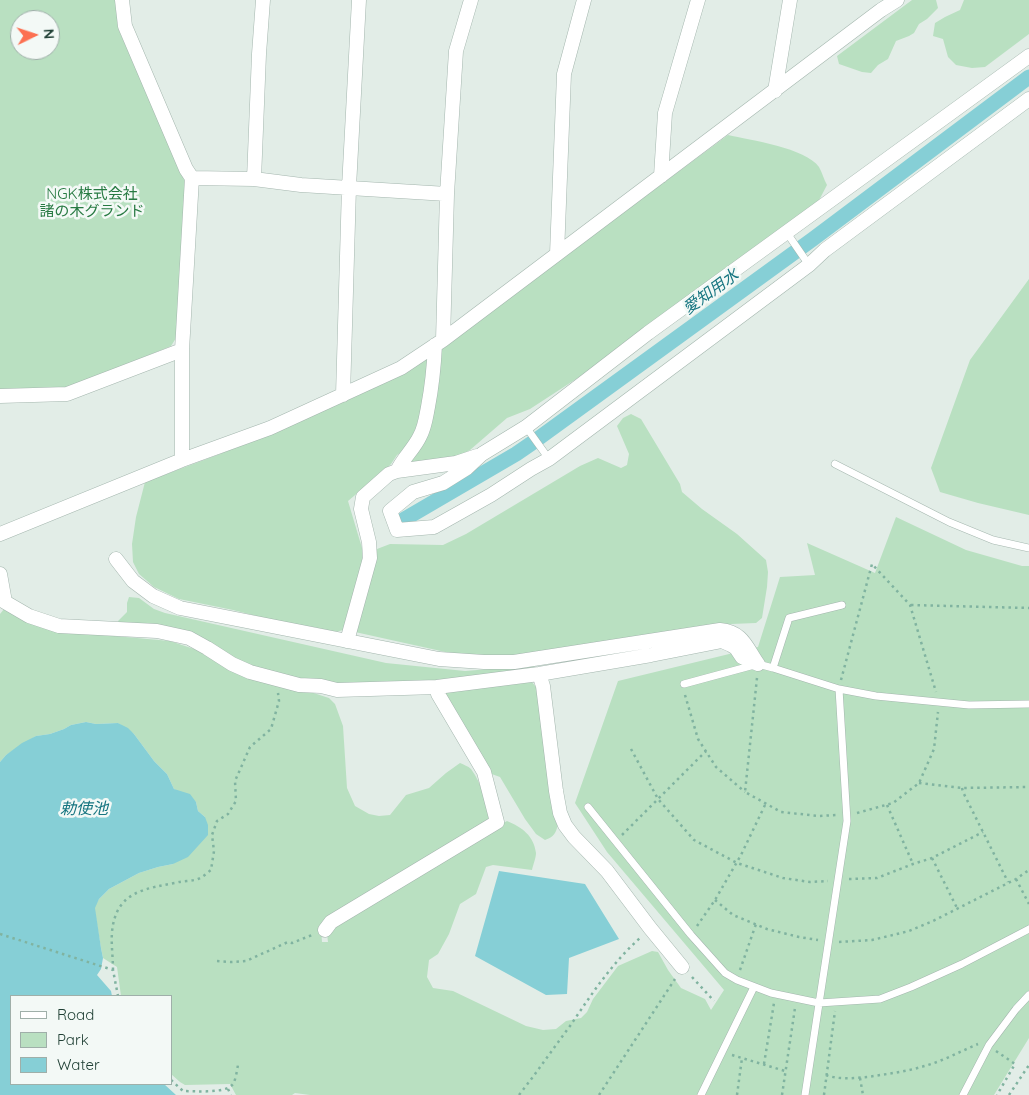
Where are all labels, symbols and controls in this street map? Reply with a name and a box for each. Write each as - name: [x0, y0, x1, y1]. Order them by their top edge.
- north arrow: [10, 10, 60, 60]
- text: N: [40, 28, 58, 40]
- park label: NGK株式会社 諸の木グランド: [40, 185, 144, 220]
- water label: 愛知用水: [679, 265, 743, 319]
- water label: 勅使池: [60, 799, 108, 819]
- legend: [10, 995, 172, 1085]
- text: Road: [57, 1005, 94, 1024]
- text: Park: [57, 1030, 89, 1049]
- text: Water: [57, 1055, 100, 1074]

